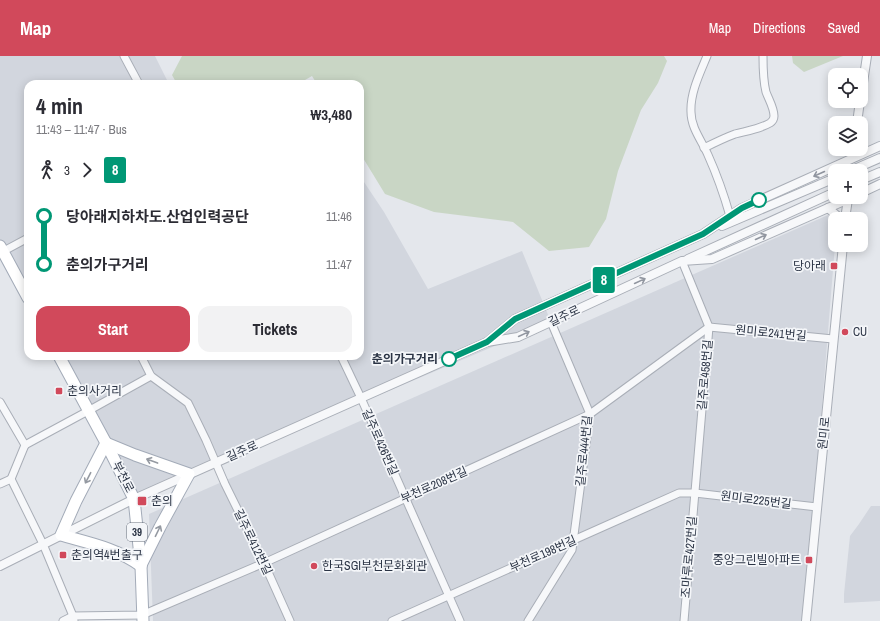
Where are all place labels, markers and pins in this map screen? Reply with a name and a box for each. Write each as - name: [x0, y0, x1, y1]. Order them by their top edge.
- unlabelled marker: [751, 192, 767, 208]
- place label: 당아래: [793, 258, 826, 274]
- marker: 당아래: [829, 261, 839, 271]
- place label: CU: [853, 324, 867, 340]
- marker: CU: [840, 327, 850, 337]
- place label: 춘의가구거리: [372, 351, 438, 367]
- marker: 춘의가구거리: [441, 351, 457, 367]
- place label: 춘의사거리: [67, 383, 122, 399]
- marker: 춘의사거리: [54, 386, 64, 396]
- place label: 춘의: [151, 493, 173, 509]
- marker: 춘의: [136, 495, 148, 507]
- place label: 춘의역4번출구: [71, 547, 143, 563]
- marker: 춘의역4번출구: [58, 550, 68, 560]
- place label: 중앙그린빌아파트: [713, 552, 801, 568]
- marker: 중앙그린빌아파트: [804, 555, 814, 565]
- place label: 한국SGI부천문화회관: [322, 558, 427, 574]
- marker: 한국SGI부천문화회관: [309, 561, 319, 571]

